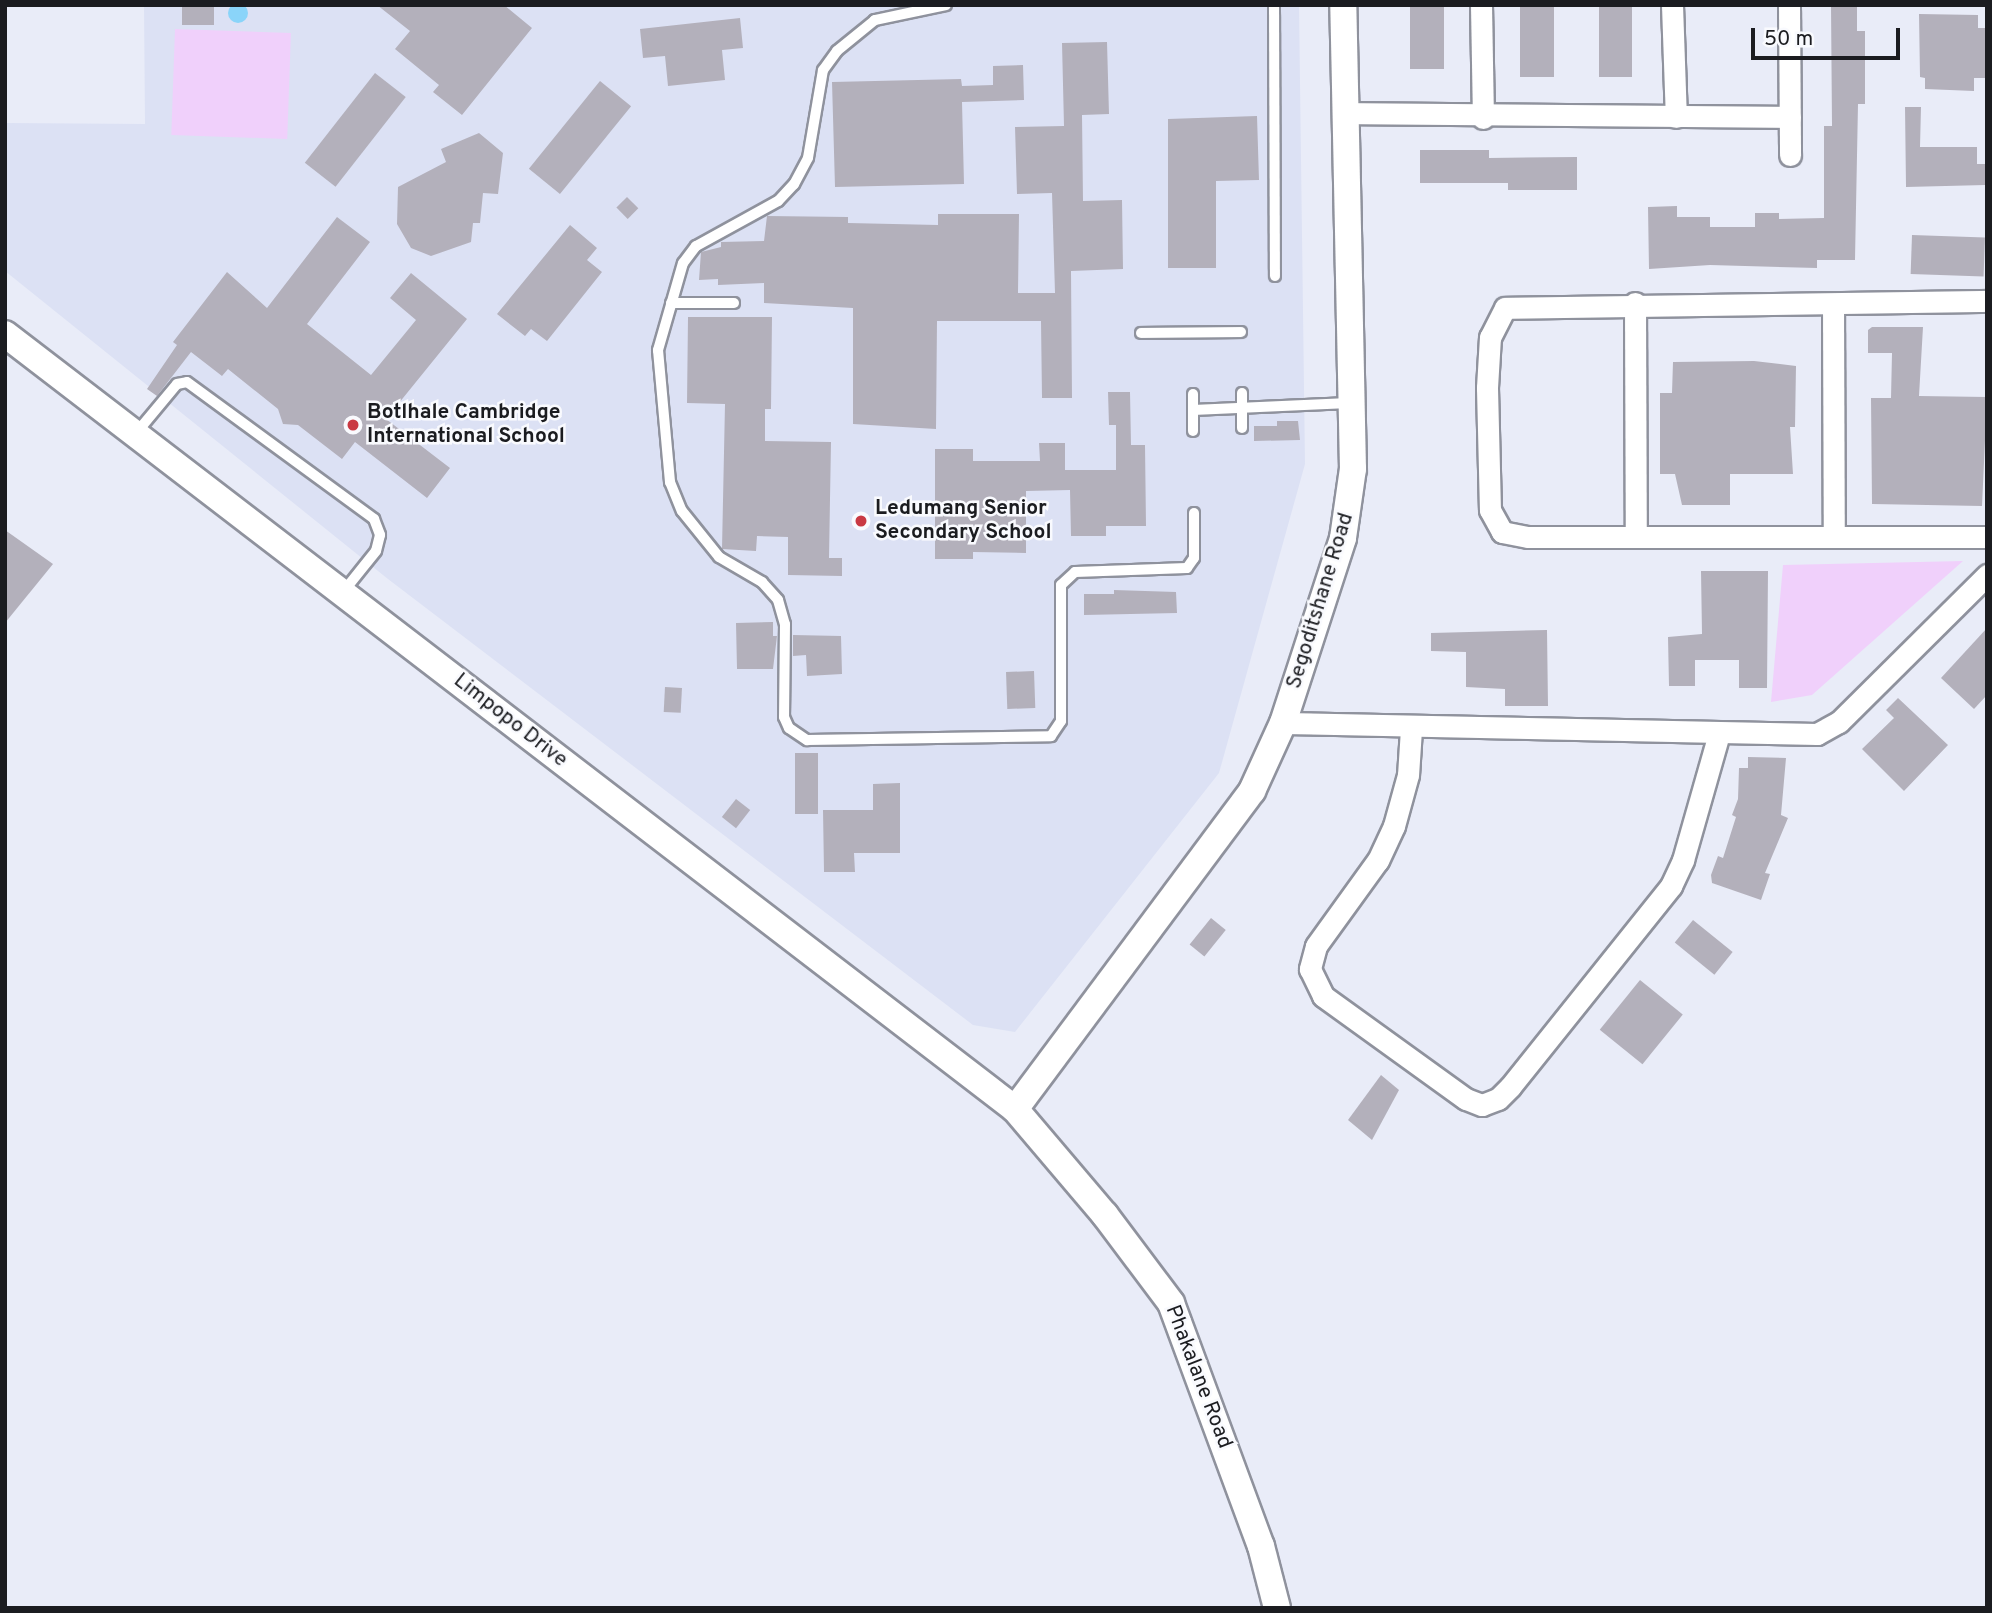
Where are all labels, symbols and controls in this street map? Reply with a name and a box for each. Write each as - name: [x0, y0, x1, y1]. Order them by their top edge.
- scale bar: [1754, 14, 1903, 58]
- text: 50 m: [1764, 26, 1813, 53]
- place label: Botlhale Cambridge International School: [367, 400, 565, 450]
- marker: Botlhale Cambridge International School: [345, 417, 361, 433]
- place label: Ledumang Senior Secondary School: [875, 496, 1052, 546]
- street label: Segoditshane Road: [1282, 510, 1360, 692]
- marker: Ledumang Senior Secondary School: [853, 513, 869, 529]
- street label: Limpopo Drive: [448, 669, 572, 773]
- street label: Phakalane Road: [1159, 1302, 1237, 1452]

